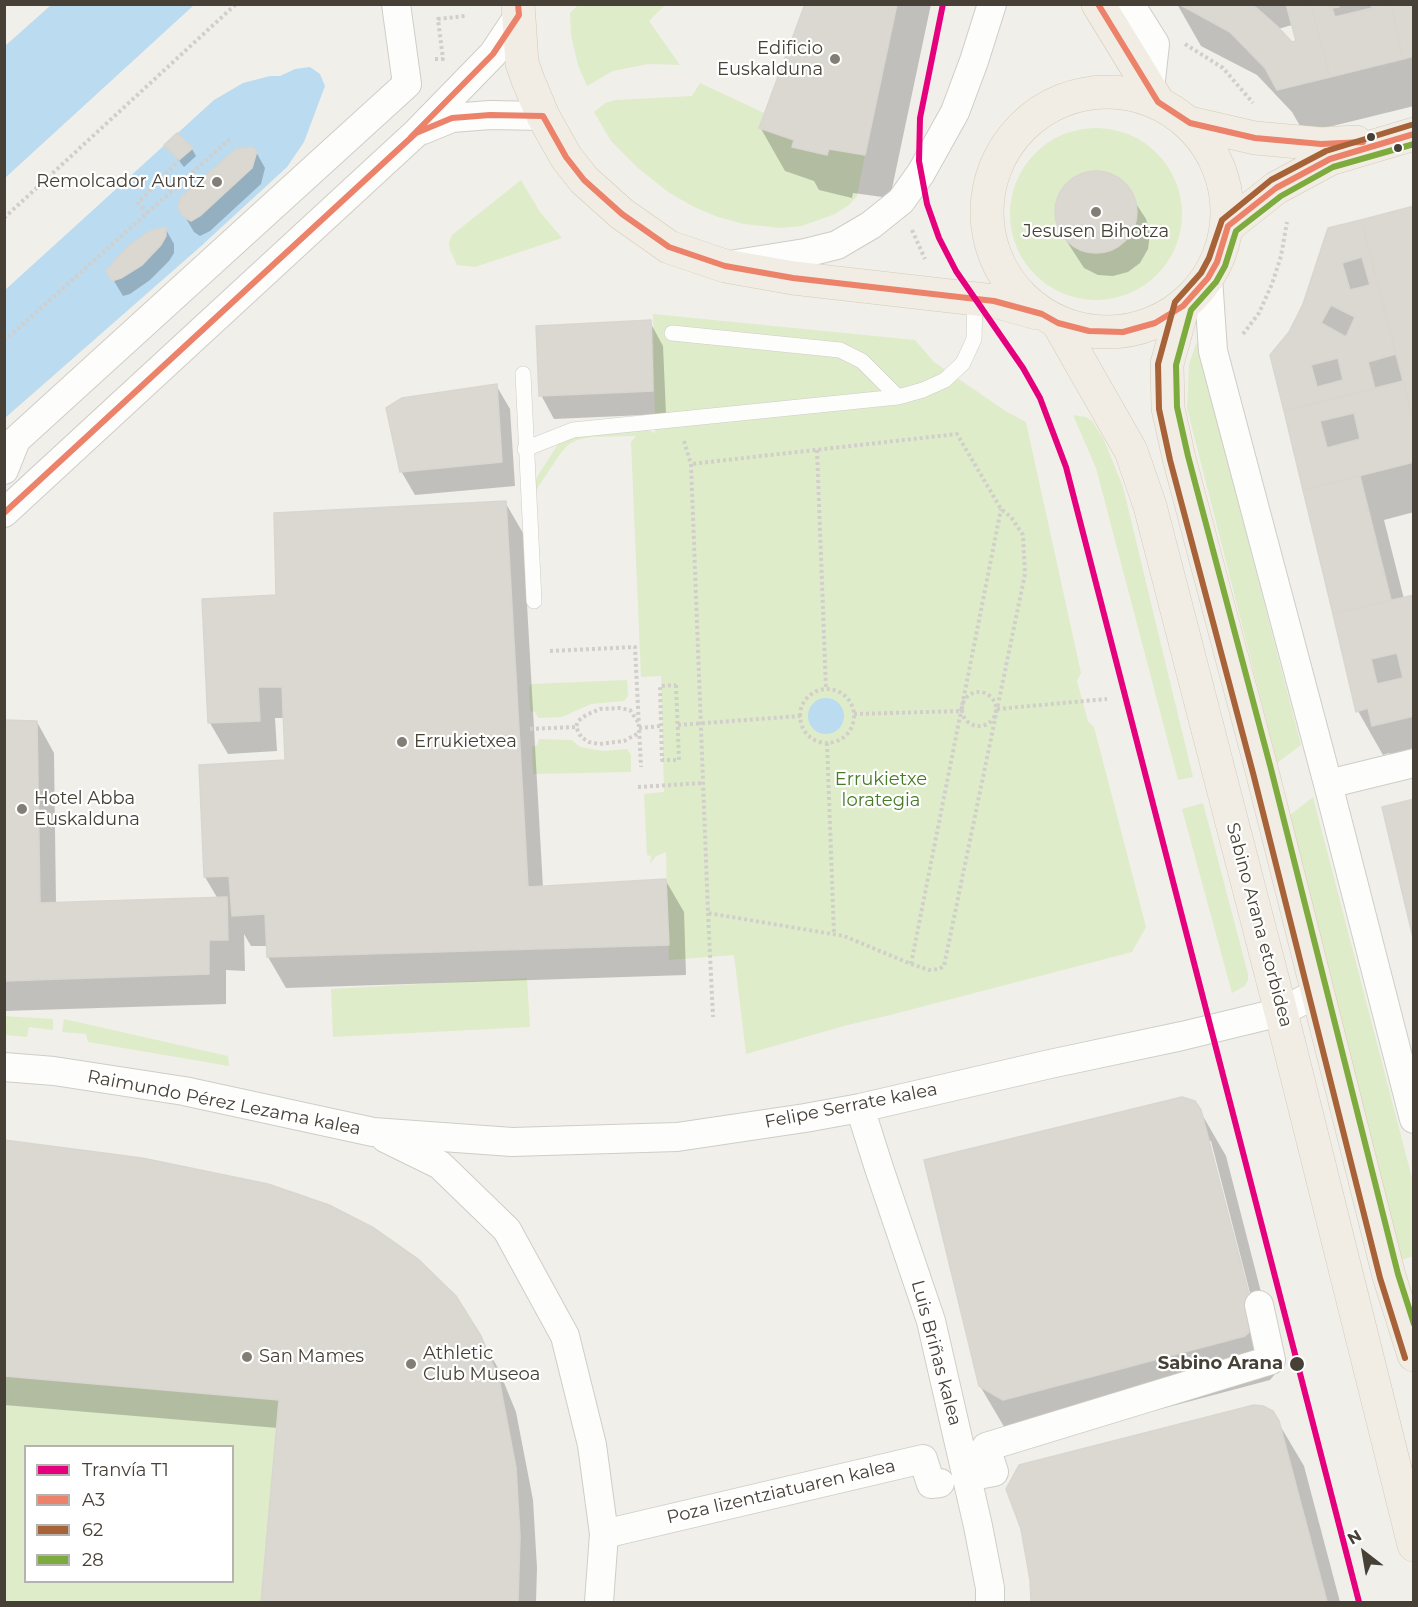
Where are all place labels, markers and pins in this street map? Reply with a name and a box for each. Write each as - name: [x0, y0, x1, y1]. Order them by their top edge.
- place label: Edificio Euskalduna: [717, 38, 823, 80]
- marker: Edificio Euskalduna: [828, 52, 842, 66]
- unlabelled marker: [1365, 131, 1377, 143]
- unlabelled marker: [1392, 142, 1404, 154]
- place label: Remolcador Auntz: [36, 171, 205, 193]
- marker: Remolcador Auntz: [210, 175, 224, 189]
- marker: Jesusen Bihotza: [1089, 205, 1103, 219]
- place label: Jesusen Bihotza: [1023, 221, 1169, 243]
- place label: Errukietxea: [414, 731, 517, 753]
- marker: Errukietxea: [395, 735, 409, 749]
- place label: Hotel Abba Euskalduna: [34, 788, 140, 830]
- marker: Hotel Abba Euskalduna: [15, 802, 29, 816]
- place label: Athletic Club Museoa: [423, 1343, 540, 1386]
- place label: San Mames: [259, 1346, 364, 1368]
- marker: San Mames: [240, 1350, 254, 1364]
- place label: Sabino Arana: [1158, 1353, 1283, 1375]
- marker: Sabino Arana: [1288, 1355, 1306, 1373]
- marker: Athletic Club Museoa: [404, 1357, 418, 1371]

